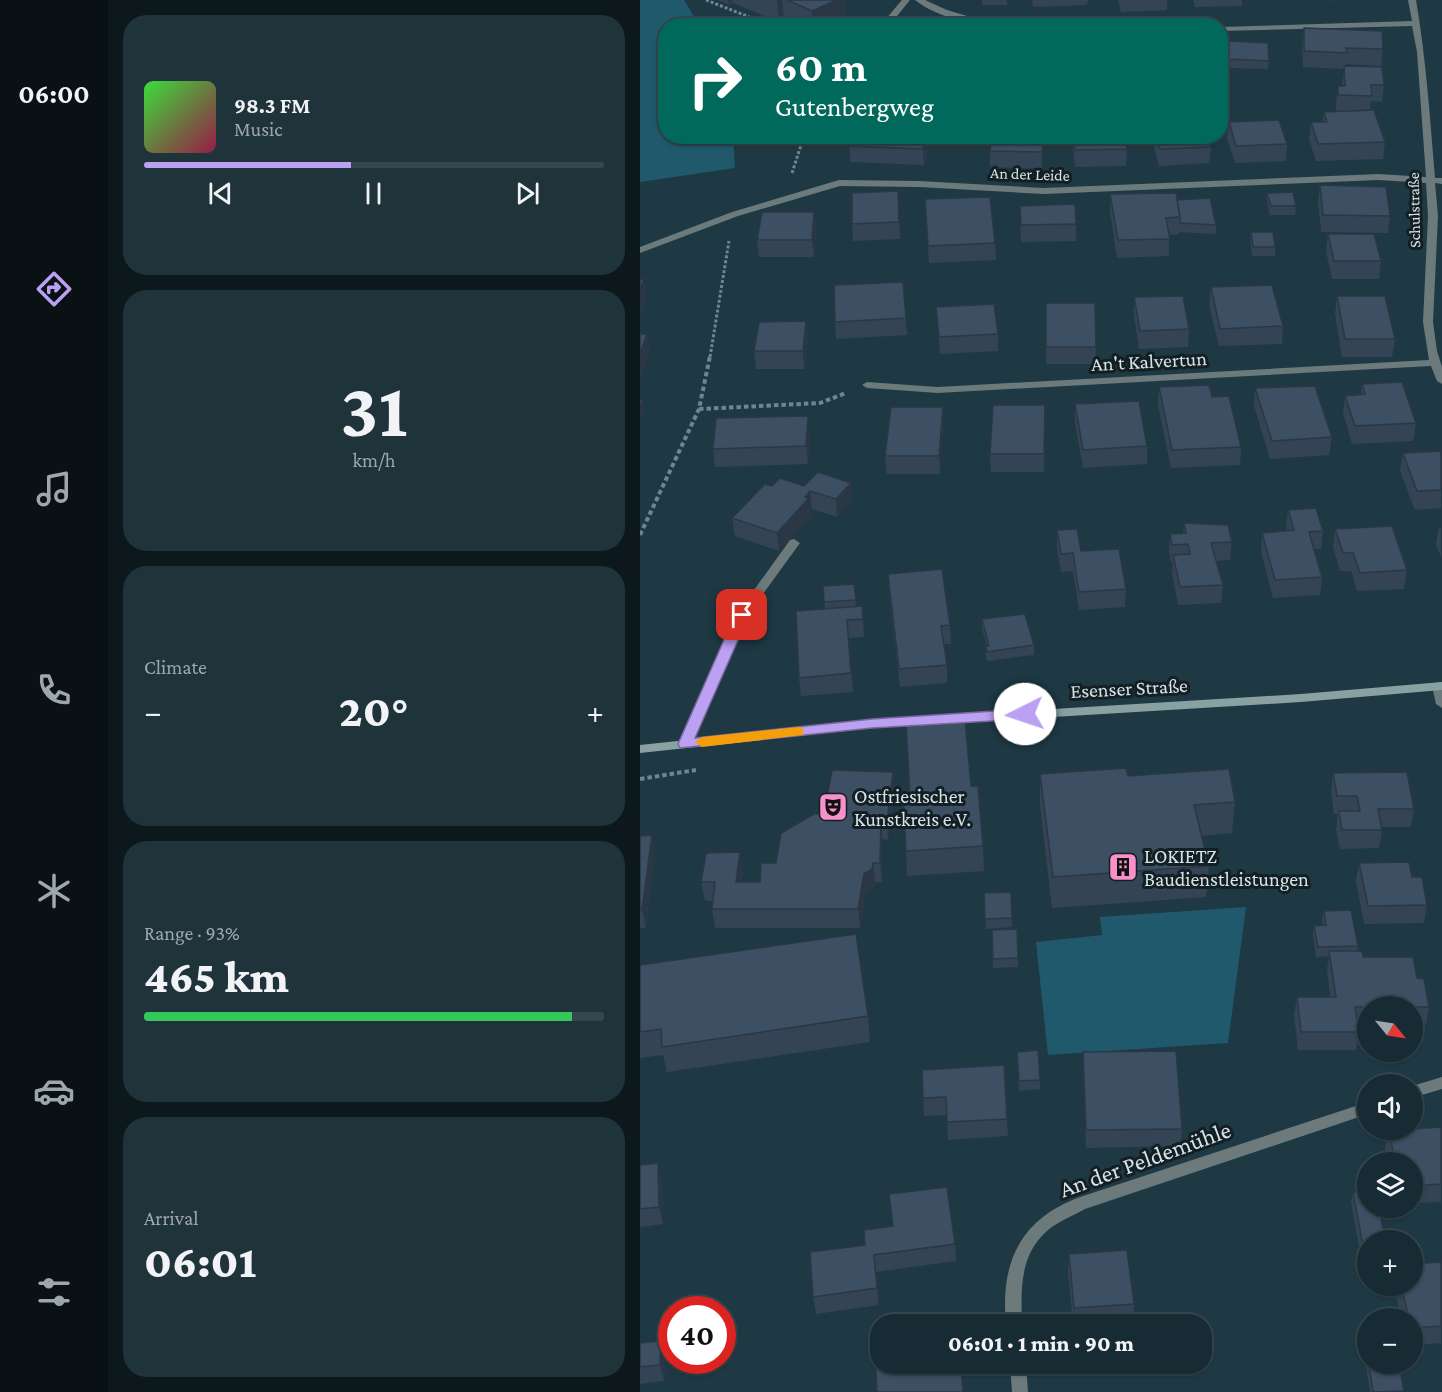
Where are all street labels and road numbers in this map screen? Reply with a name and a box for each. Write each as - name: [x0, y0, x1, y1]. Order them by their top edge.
- street label: An der Leide: [990, 164, 1070, 184]
- street label: Schulstraße: [1405, 172, 1423, 248]
- street label: An't Kalvertun: [1091, 347, 1208, 375]
- street label: Esenser Straße: [1070, 674, 1189, 702]
- street label: An der Peldemühle: [1056, 1115, 1234, 1203]

